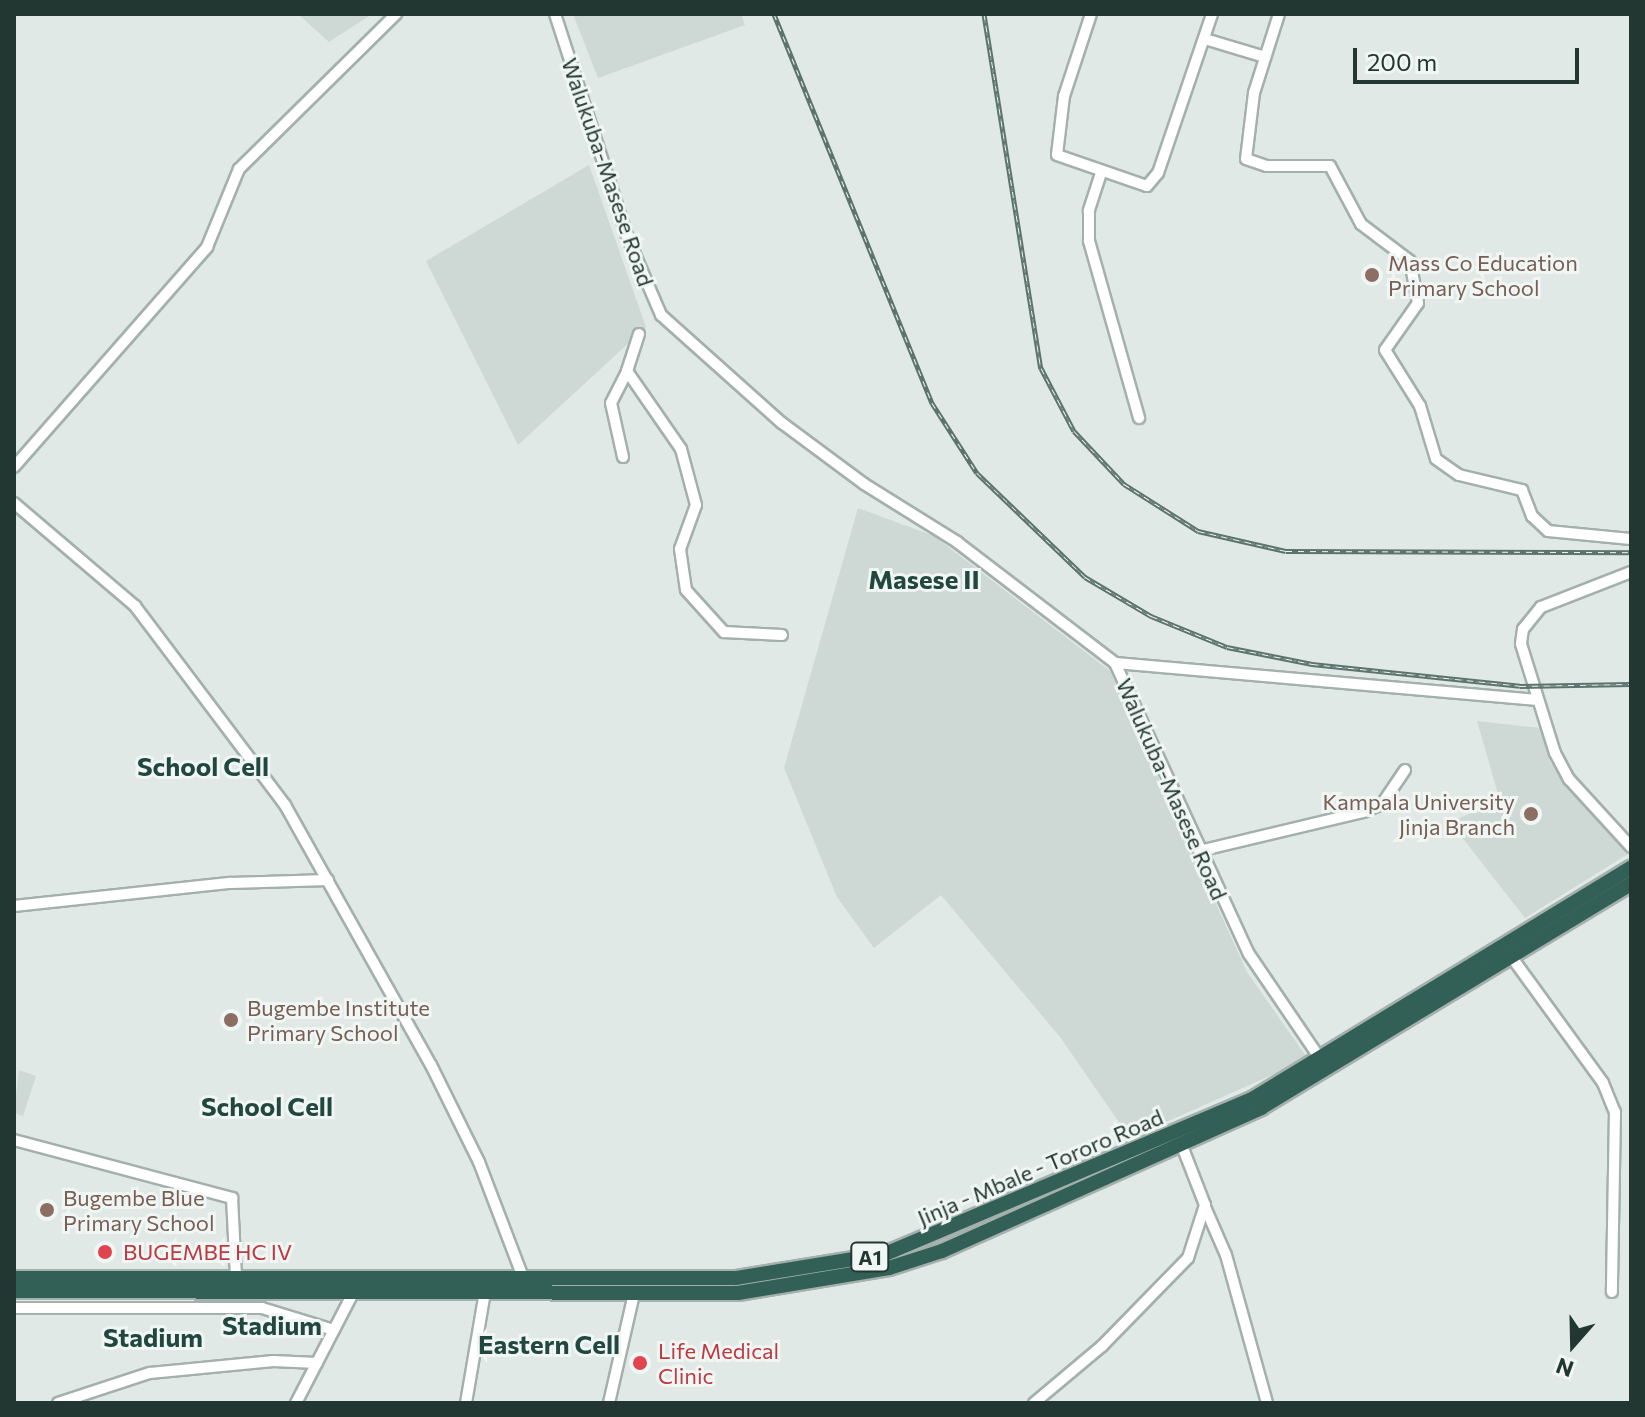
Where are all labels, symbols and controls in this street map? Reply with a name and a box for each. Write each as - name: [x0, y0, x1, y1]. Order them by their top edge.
- scale bar: [1357, 32, 1583, 82]
- text: 200 m: [1367, 47, 1437, 76]
- street label: Walukuba-Masese Road: [556, 54, 660, 290]
- place label: Mass Co Education Primary School: [1388, 249, 1578, 300]
- marker: Mass Co Education Primary School: [1363, 266, 1381, 284]
- district label: Masese II: [868, 563, 980, 595]
- street label: Walukuba-Masese Road: [1111, 674, 1233, 904]
- district label: School Cell: [137, 750, 269, 782]
- place label: Kampala University Jinja Branch: [1322, 788, 1515, 840]
- marker: Kampala University Jinja Branch: [1522, 805, 1540, 823]
- place label: Bugembe Institute Primary School: [247, 994, 430, 1046]
- marker: Bugembe Institute Primary School: [222, 1011, 240, 1029]
- district label: School Cell: [201, 1090, 333, 1122]
- street label: Jinja - Mbale - Tororo Road: [913, 1103, 1167, 1231]
- place label: Bugembe Blue Primary School: [63, 1184, 215, 1236]
- marker: Bugembe Blue Primary School: [38, 1201, 56, 1219]
- place label: BUGEMBE HC IV: [123, 1239, 292, 1265]
- marker: BUGEMBE HC IV: [94, 1241, 116, 1263]
- road number: A1: [850, 1241, 890, 1273]
- north arrow: [1533, 1305, 1613, 1385]
- district label: Stadium: [222, 1309, 322, 1341]
- district label: Stadium: [103, 1321, 203, 1353]
- district label: Eastern Cell: [478, 1328, 620, 1360]
- place label: Life Medical Clinic: [658, 1337, 779, 1388]
- marker: Life Medical Clinic: [629, 1352, 651, 1374]
- text: N: [1552, 1353, 1577, 1384]

